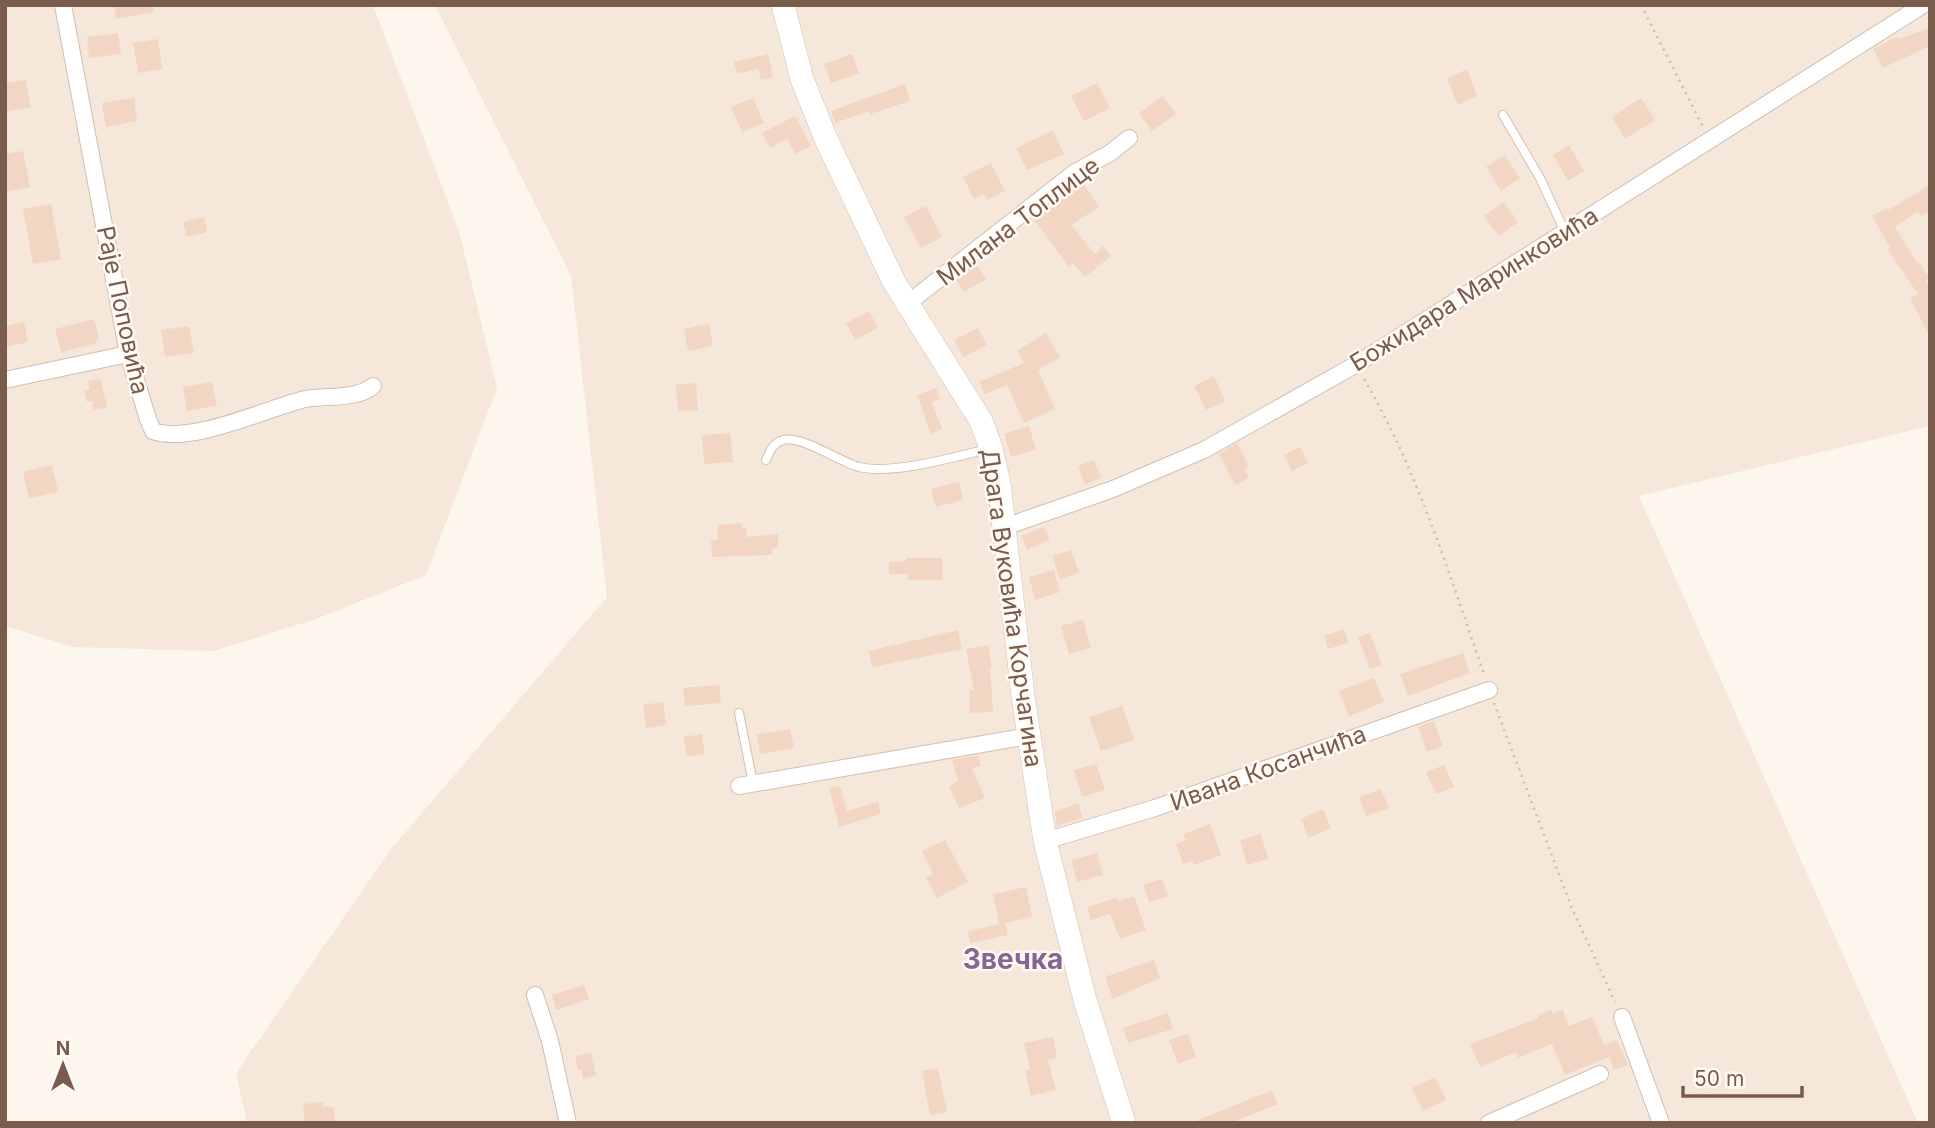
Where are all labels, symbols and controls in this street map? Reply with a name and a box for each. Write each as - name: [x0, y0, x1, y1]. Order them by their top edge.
- street label: Милана Топлице: [931, 150, 1105, 292]
- street label: Божидара Маринковића: [1345, 201, 1603, 377]
- street label: Раје Поповића: [91, 223, 155, 397]
- street label: Драга Вуковића Корчагина: [975, 447, 1049, 769]
- street label: Ивана Косанчића: [1166, 719, 1370, 817]
- district label: Звечка: [963, 942, 1063, 976]
- north arrow: [28, 1030, 98, 1100]
- text: N: [56, 1037, 70, 1060]
- scale bar: [1683, 1054, 1802, 1098]
- text: 50 m: [1694, 1066, 1744, 1091]

